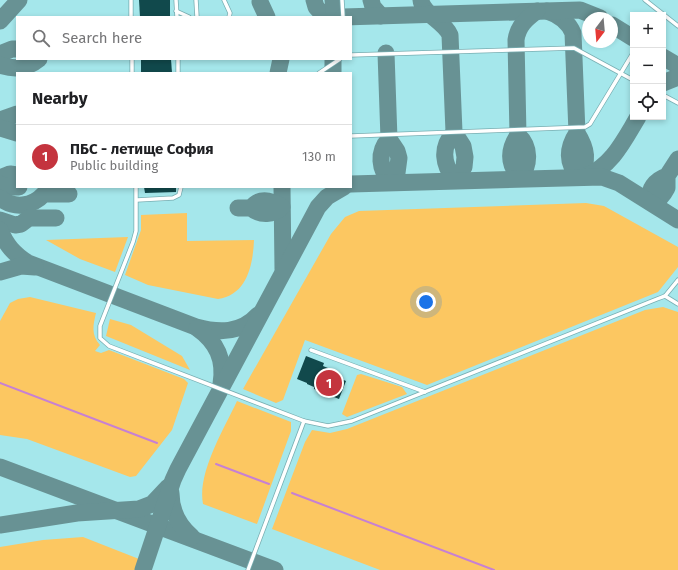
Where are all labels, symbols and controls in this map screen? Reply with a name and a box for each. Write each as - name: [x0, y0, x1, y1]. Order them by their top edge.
- north arrow: [582, 12, 618, 48]
- map controls: [630, 12, 666, 120]
- button: +: [630, 12, 666, 48]
- search box: [16, 16, 352, 60]
- icon: search: [30, 27, 52, 49]
- text: Search here: [62, 29, 142, 47]
- button: −: [630, 48, 666, 84]
- button: locate: [630, 84, 666, 120]
- text: Nearby: [32, 88, 87, 109]
- text: ПБС - летище София: [70, 140, 214, 158]
- text: 1: [42, 149, 48, 164]
- text: 130 m: [302, 149, 336, 164]
- text: Public building: [70, 158, 158, 173]
- your location: [416, 292, 436, 312]
- pin: 1: [316, 368, 342, 398]

